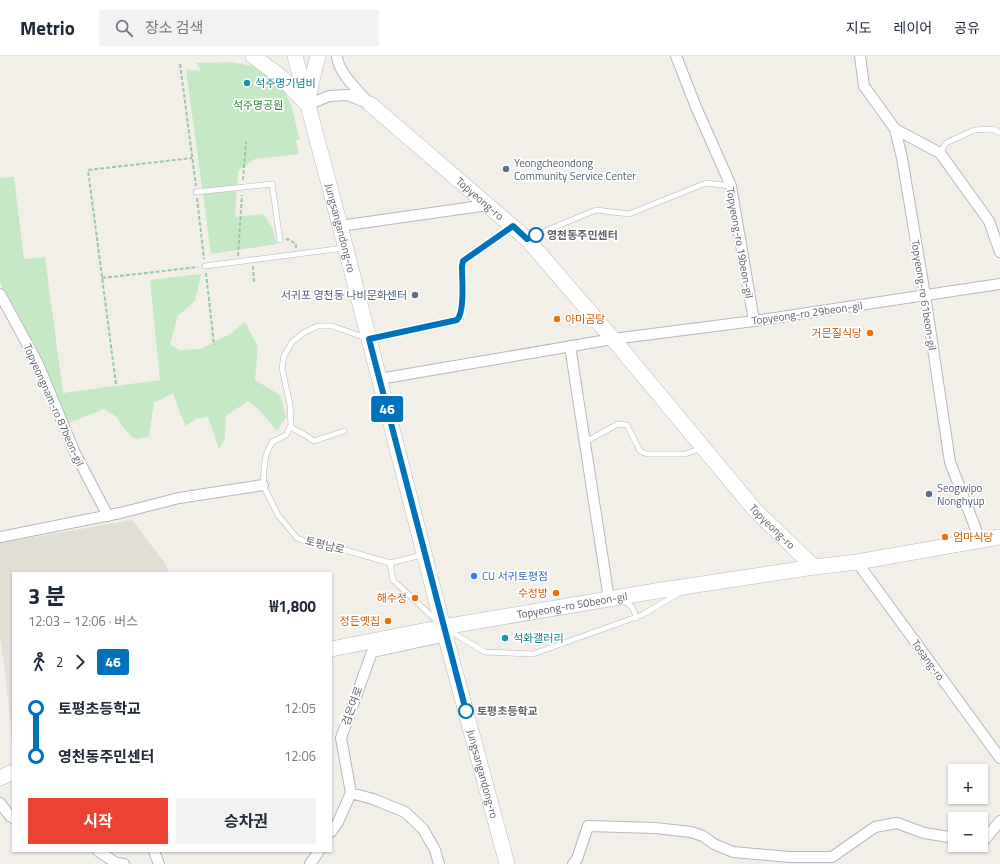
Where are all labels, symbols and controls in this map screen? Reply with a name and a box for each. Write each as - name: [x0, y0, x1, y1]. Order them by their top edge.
- search box: [99, 10, 379, 46]
- text: Metrio: [20, 13, 75, 42]
- text: 장소 검색: [145, 16, 203, 39]
- icon: search: [113, 17, 135, 39]
- text: 지도: [846, 17, 872, 38]
- text: 레이어: [894, 17, 932, 38]
- text: 공유: [954, 17, 980, 38]
- place label: 석주명기념비: [255, 75, 316, 91]
- marker: 석주명기념비: [242, 78, 252, 88]
- park label: 석주명공원: [233, 97, 283, 113]
- place label: Yeongcheondong Community Service Center: [514, 155, 636, 184]
- marker: Yeongcheondong Community Service Center: [501, 164, 511, 174]
- street label: Topyeong-ro: [452, 173, 508, 224]
- street label: Jungsangandong-ro: [321, 182, 360, 275]
- street label: Topyeong-ro 19beon-gil: [722, 187, 758, 299]
- marker: 영천동주민센터: [528, 227, 544, 243]
- place label: 영천동주민센터: [547, 227, 618, 243]
- street label: Topyeong-ro 61beon-gil: [907, 239, 941, 351]
- place label: 서귀포 영천동 나비문화센터: [281, 287, 407, 303]
- marker: 서귀포 영천동 나비문화센터: [410, 290, 420, 300]
- street label: Topyeong-ro 29beon-gil: [751, 297, 863, 329]
- place label: 아미곰탕: [565, 311, 605, 327]
- marker: 아미곰탕: [552, 314, 562, 324]
- place label: 거믄질식당: [811, 325, 862, 341]
- marker: 거믄질식당: [865, 328, 875, 338]
- street label: Topyeongnam-ro 87beon-gil: [20, 341, 88, 469]
- line badge: 46: [369, 396, 405, 422]
- text: 46: [379, 398, 395, 419]
- place label: Seogwipo Nonghyup: [937, 480, 985, 509]
- marker: Seogwipo Nonghyup: [924, 489, 934, 499]
- street label: Topyeong-ro: [745, 501, 799, 553]
- place label: 엄마식당: [953, 529, 993, 545]
- street label: 토평남로: [303, 532, 347, 558]
- marker: 엄마식당: [940, 532, 950, 542]
- place label: CU 서귀토평점: [482, 568, 548, 584]
- marker: CU 서귀토평점: [469, 571, 479, 581]
- text: 3 분: [28, 579, 65, 613]
- place label: 수정방: [518, 585, 548, 601]
- street label: Topyeong-ro 50beon-gil: [515, 588, 629, 622]
- marker: 수정방: [551, 588, 561, 598]
- place label: 해수정: [377, 590, 407, 606]
- marker: 해수정: [410, 593, 420, 603]
- text: ₩1,800: [270, 595, 316, 618]
- text: 12:03 – 12:06 · 버스: [28, 611, 138, 631]
- place label: 정든옛집: [340, 613, 380, 629]
- marker: 정든옛집: [383, 616, 393, 626]
- place label: 석화갤러리: [513, 630, 564, 646]
- marker: 석화갤러리: [500, 633, 510, 643]
- street label: Tosang-ro: [908, 636, 948, 684]
- icon: walk: [28, 651, 50, 673]
- icon: forward: [69, 651, 91, 673]
- text: 46: [105, 651, 121, 672]
- text: 2: [56, 652, 63, 672]
- street label: 검은여로: [338, 684, 366, 728]
- text: 토평초등학교: [58, 697, 141, 720]
- text: 12:05: [284, 698, 316, 718]
- marker: 토평초등학교: [458, 703, 474, 719]
- place label: 토평초등학교: [477, 703, 538, 719]
- street label: Jungsangandong-ro: [463, 728, 502, 820]
- text: 영천동주민센터: [58, 745, 155, 768]
- text: 12:06: [284, 746, 316, 766]
- map controls: [948, 764, 988, 852]
- button: +: [948, 764, 988, 804]
- button: 시작: [28, 798, 168, 844]
- button: 승차권: [176, 798, 316, 844]
- button: −: [948, 812, 988, 852]

